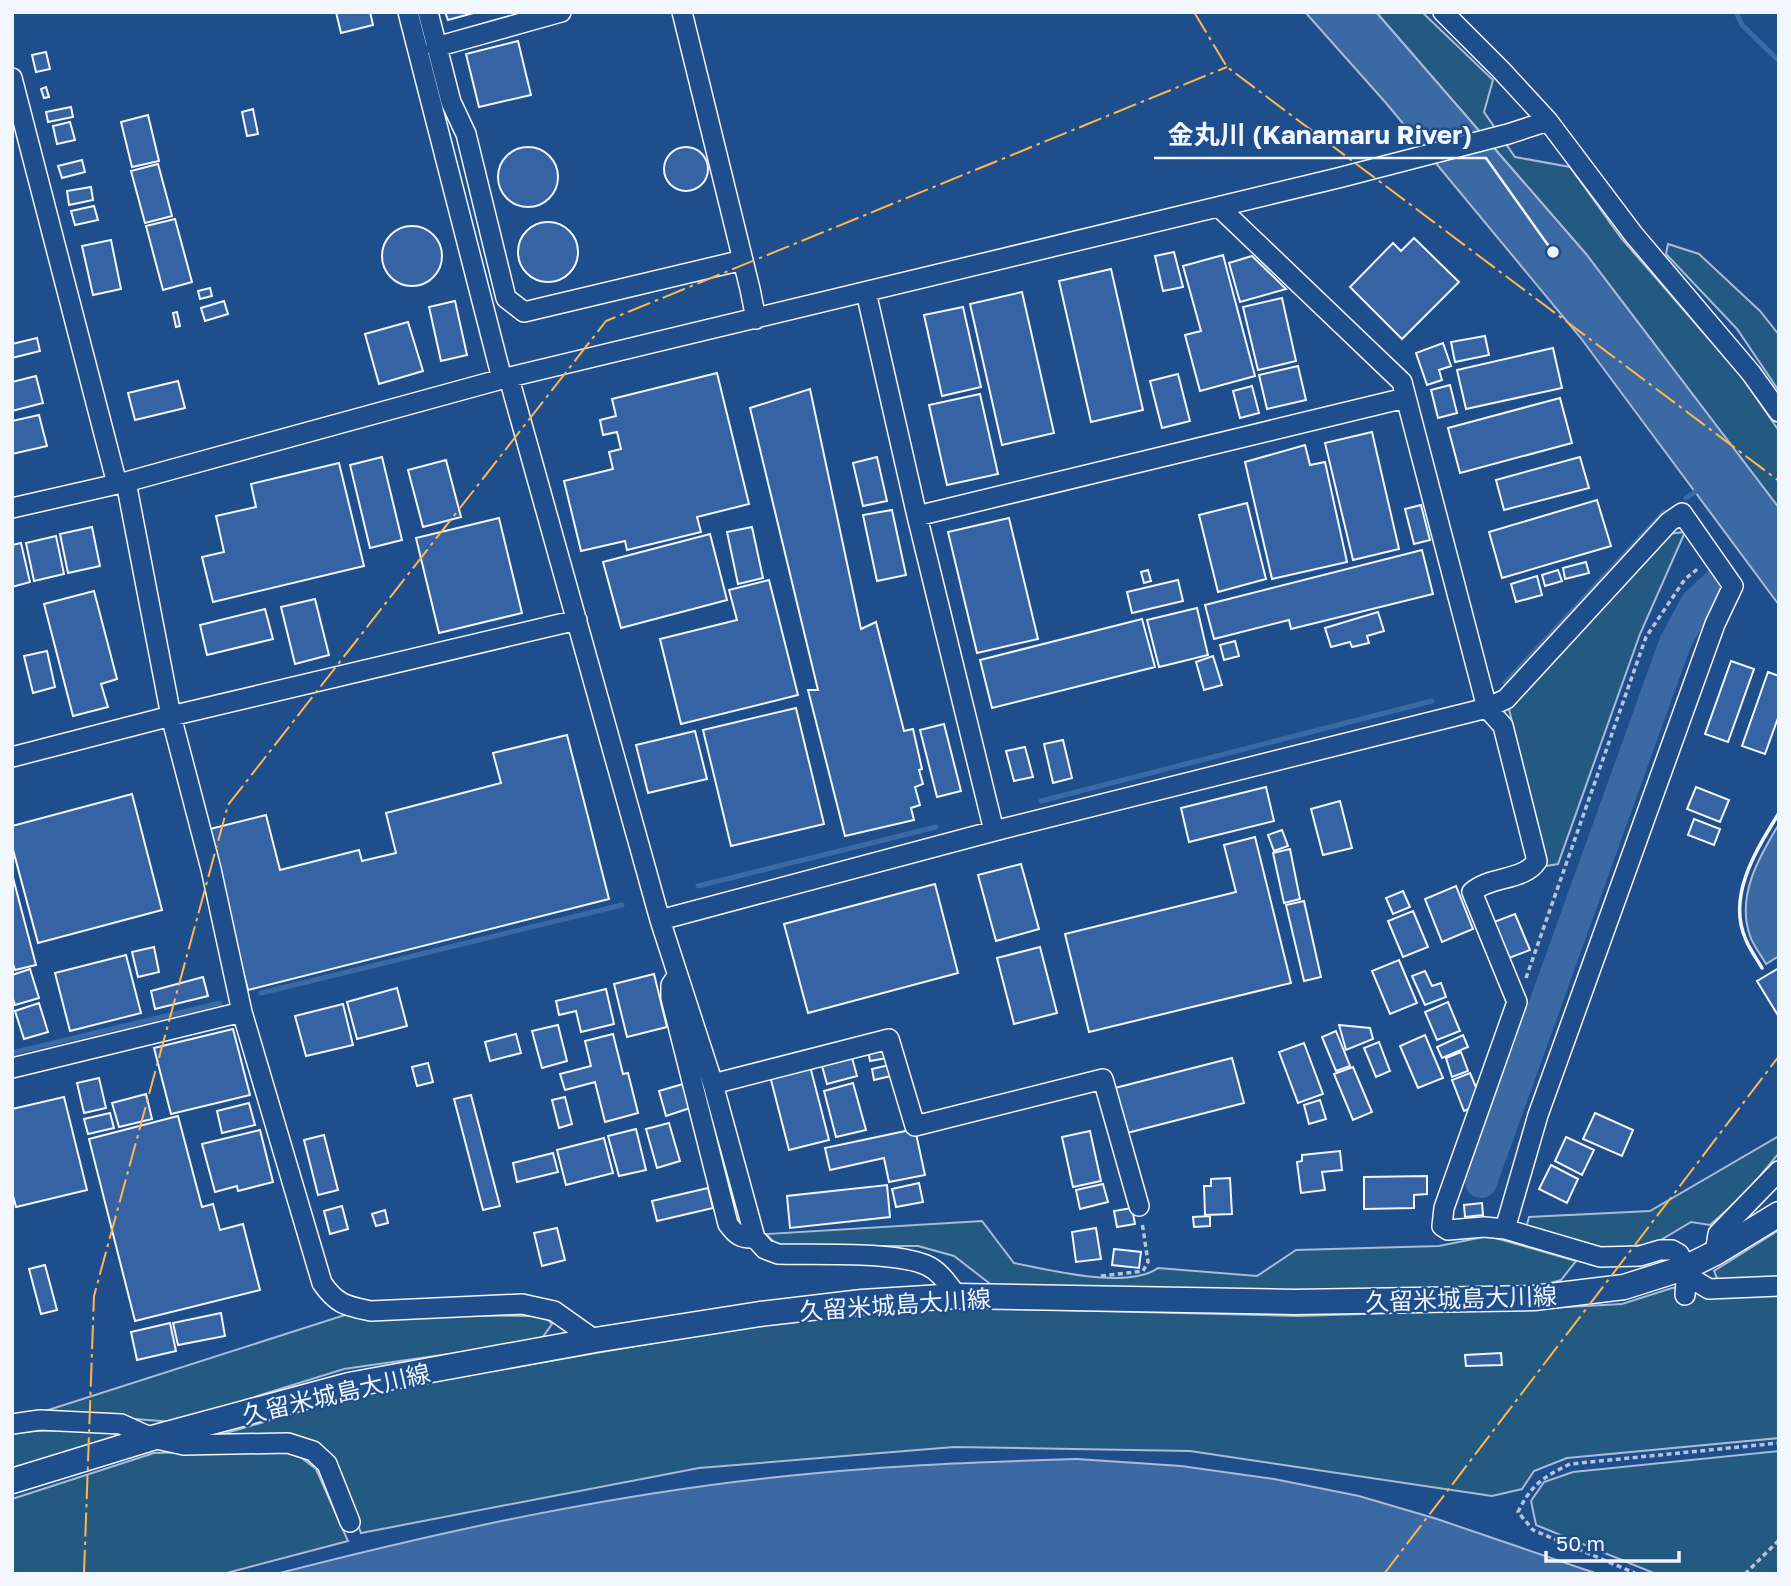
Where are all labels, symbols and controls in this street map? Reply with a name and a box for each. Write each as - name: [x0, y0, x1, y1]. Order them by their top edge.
- callout: 金丸川 (Kanamaru River): [1154, 111, 1486, 158]
- text: 金丸川 (Kanamaru River): [1168, 119, 1472, 150]
- street label: 久留米城島大川線: [1365, 1280, 1557, 1316]
- street label: 久留米城島大川線: [798, 1283, 992, 1325]
- street label: 久留米城島大川線: [239, 1357, 433, 1429]
- scale bar: [1546, 1520, 1679, 1564]
- text: 50 m: [1556, 1530, 1605, 1556]

